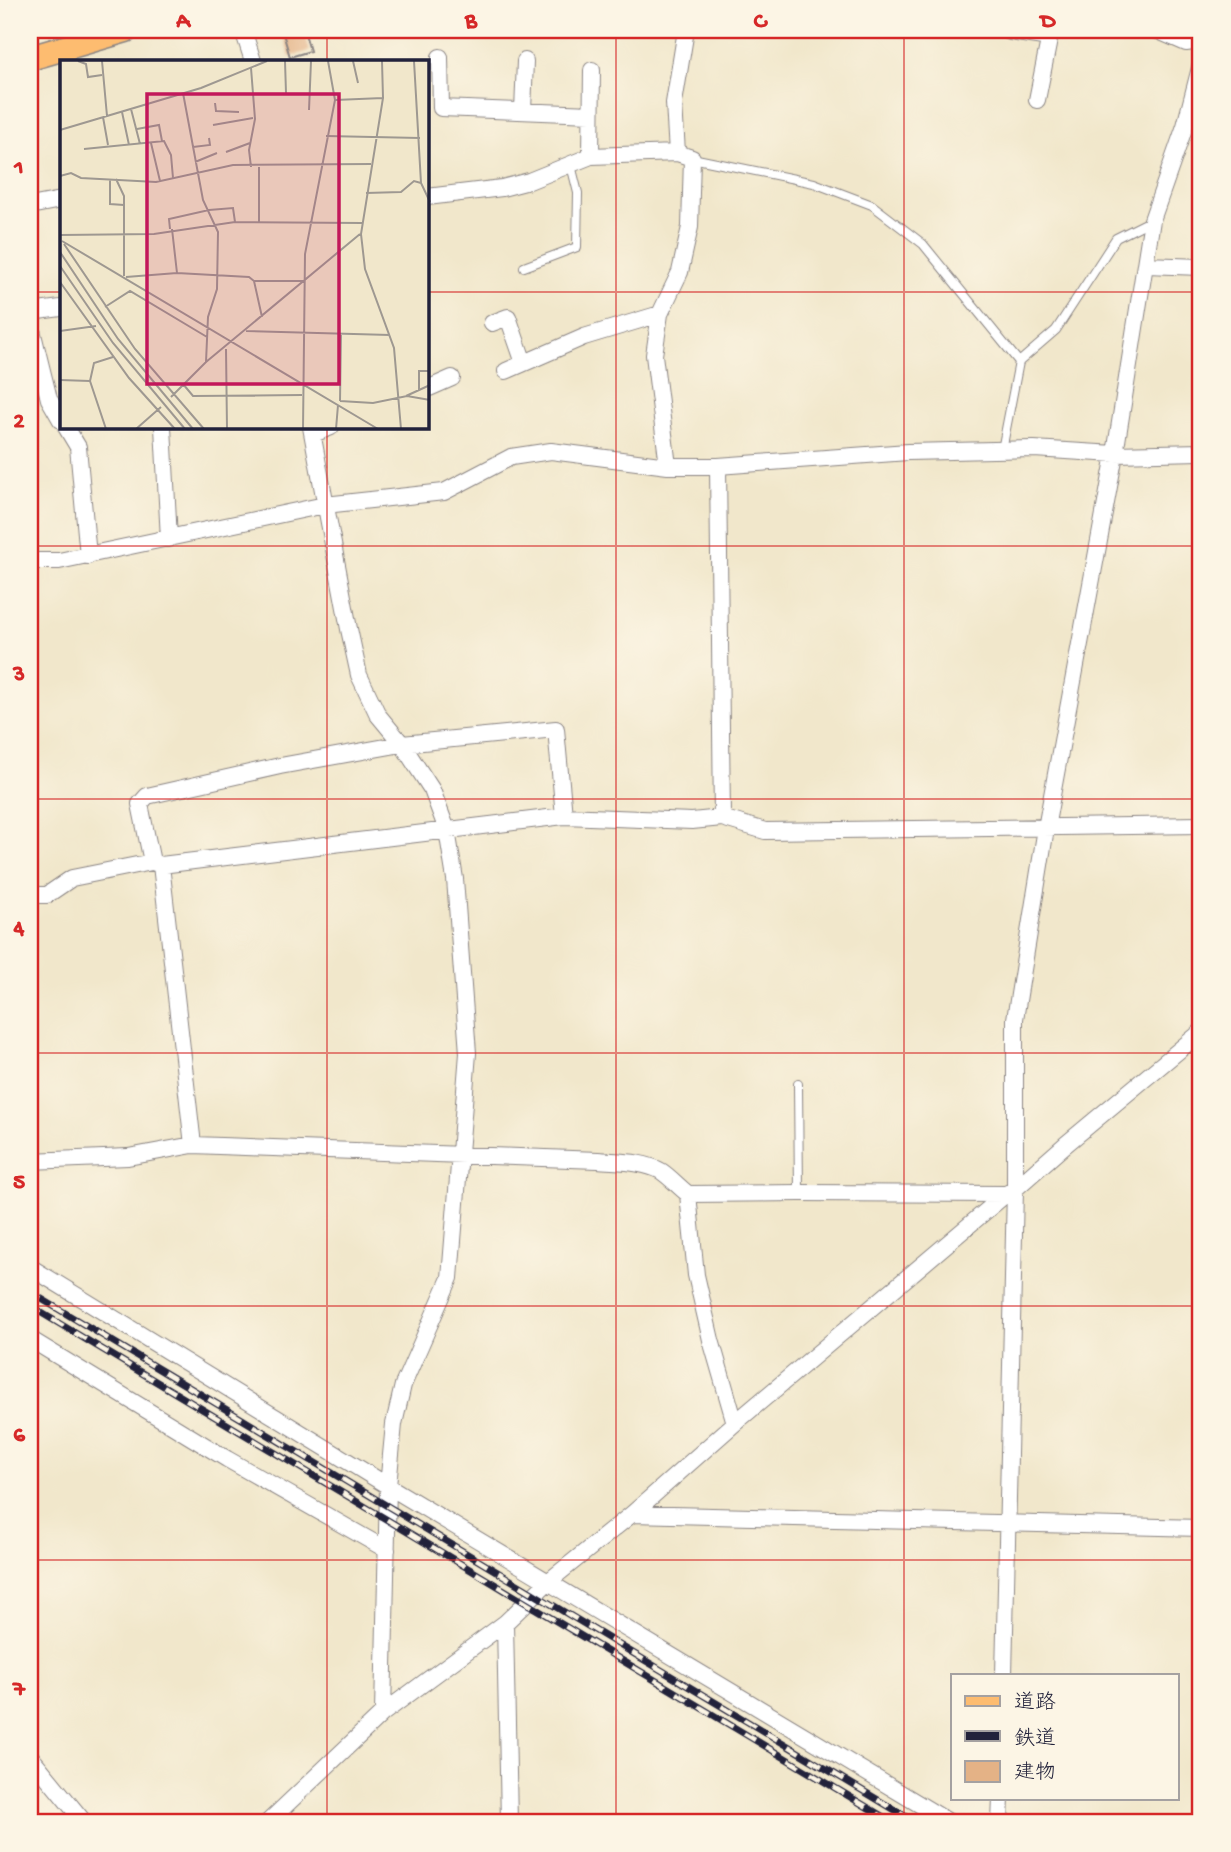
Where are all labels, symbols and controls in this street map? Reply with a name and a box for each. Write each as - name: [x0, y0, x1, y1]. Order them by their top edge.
- text: A: [175, 9, 191, 36]
- text: B: [464, 9, 478, 36]
- text: C: [754, 9, 769, 36]
- text: D: [1039, 9, 1057, 36]
- inset map: [60, 60, 429, 429]
- text: 1: [13, 155, 24, 182]
- text: 2: [13, 409, 25, 436]
- text: 3: [12, 662, 25, 689]
- text: 4: [13, 916, 25, 943]
- text: 5: [13, 1170, 25, 1197]
- text: 6: [13, 1423, 26, 1450]
- legend: [951, 1674, 1178, 1800]
- text: 7: [12, 1677, 26, 1704]
- text: 道路: [1014, 1691, 1056, 1717]
- text: 鉄道: [1014, 1727, 1056, 1753]
- text: 建物: [1014, 1761, 1056, 1787]

